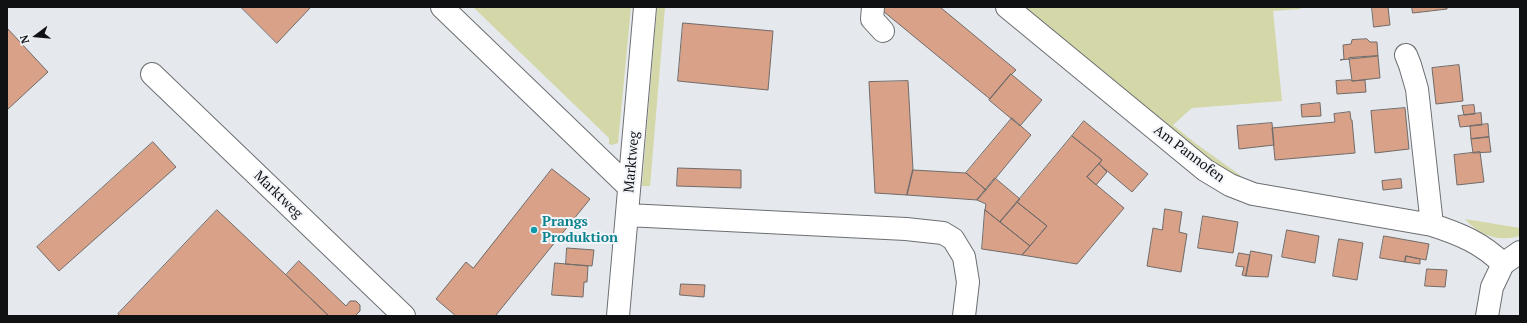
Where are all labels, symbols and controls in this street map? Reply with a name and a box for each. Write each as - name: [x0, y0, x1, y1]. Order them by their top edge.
- north arrow: [16, 16, 56, 56]
- text: N: [17, 33, 32, 45]
- street label: Am Pannofen: [1150, 122, 1228, 186]
- street label: Marktweg: [621, 131, 643, 193]
- street label: Marktweg: [250, 168, 306, 222]
- place label: Prangs Produktion: [542, 214, 618, 246]
- marker: Prangs Produktion: [529, 225, 539, 235]

